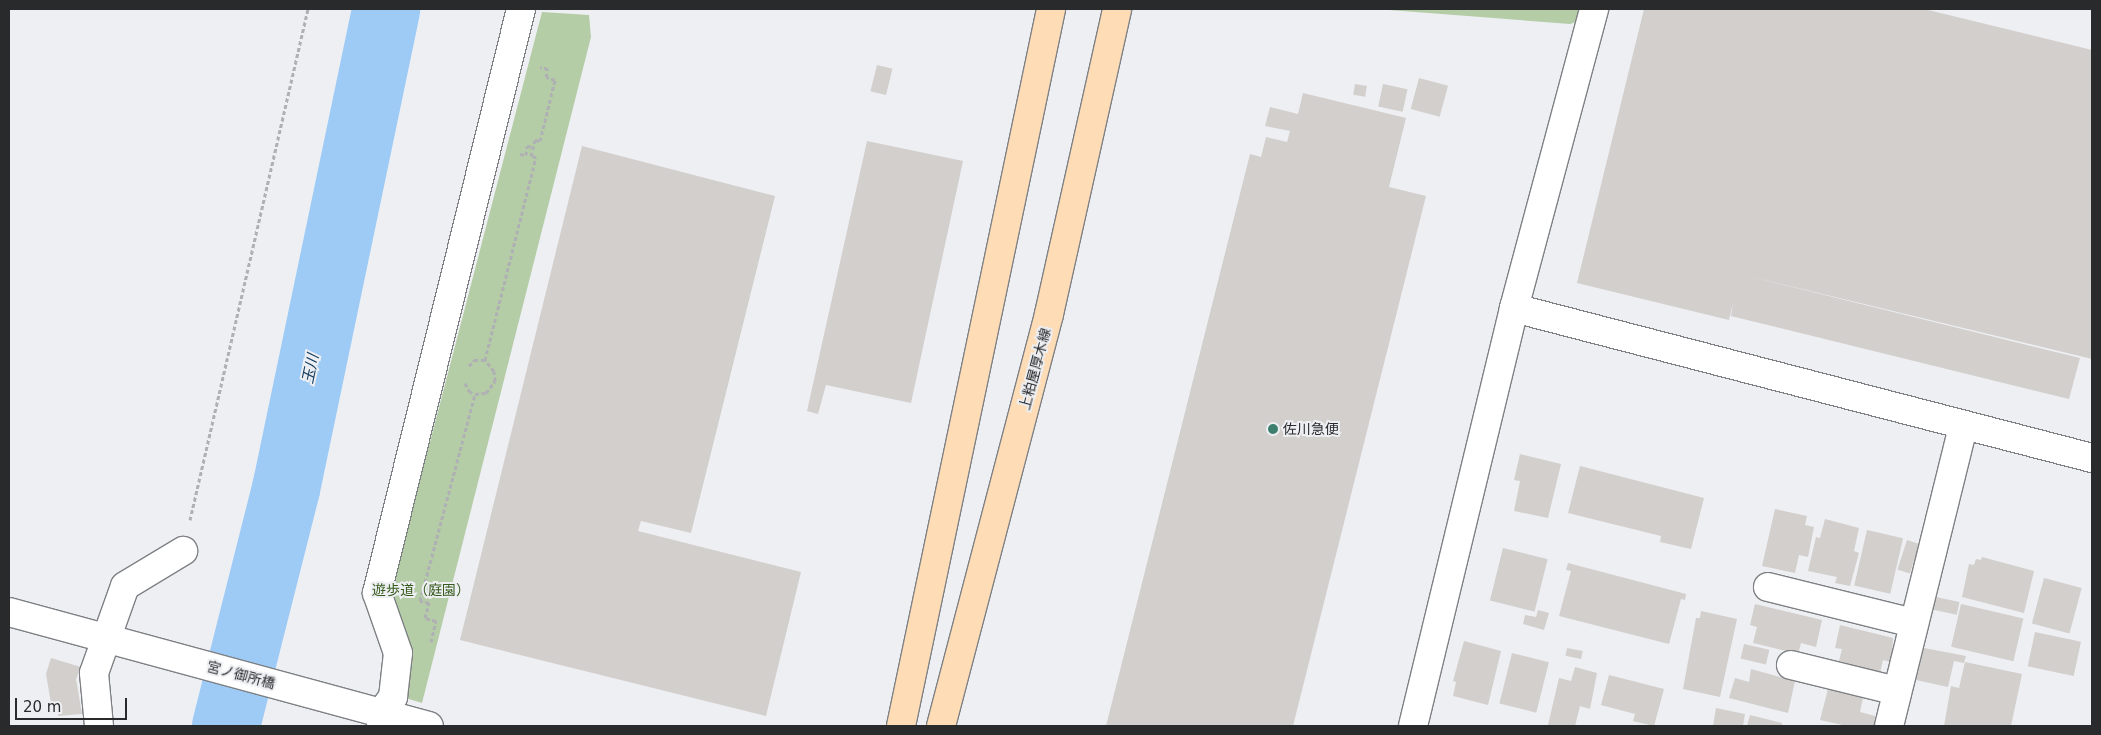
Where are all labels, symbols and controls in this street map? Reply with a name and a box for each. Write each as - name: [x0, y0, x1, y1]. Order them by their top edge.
- street label: 上粕屋厚木線: [1016, 326, 1054, 412]
- water label: 玉川: [299, 352, 323, 386]
- place label: 佐川急便: [1283, 421, 1339, 437]
- marker: 佐川急便: [1267, 423, 1279, 435]
- park label: 遊歩道（庭園）: [372, 582, 470, 598]
- street label: 宮ノ御所橋: [205, 658, 277, 692]
- scale bar: [18, 688, 130, 720]
- text: 20 m: [23, 698, 61, 716]

